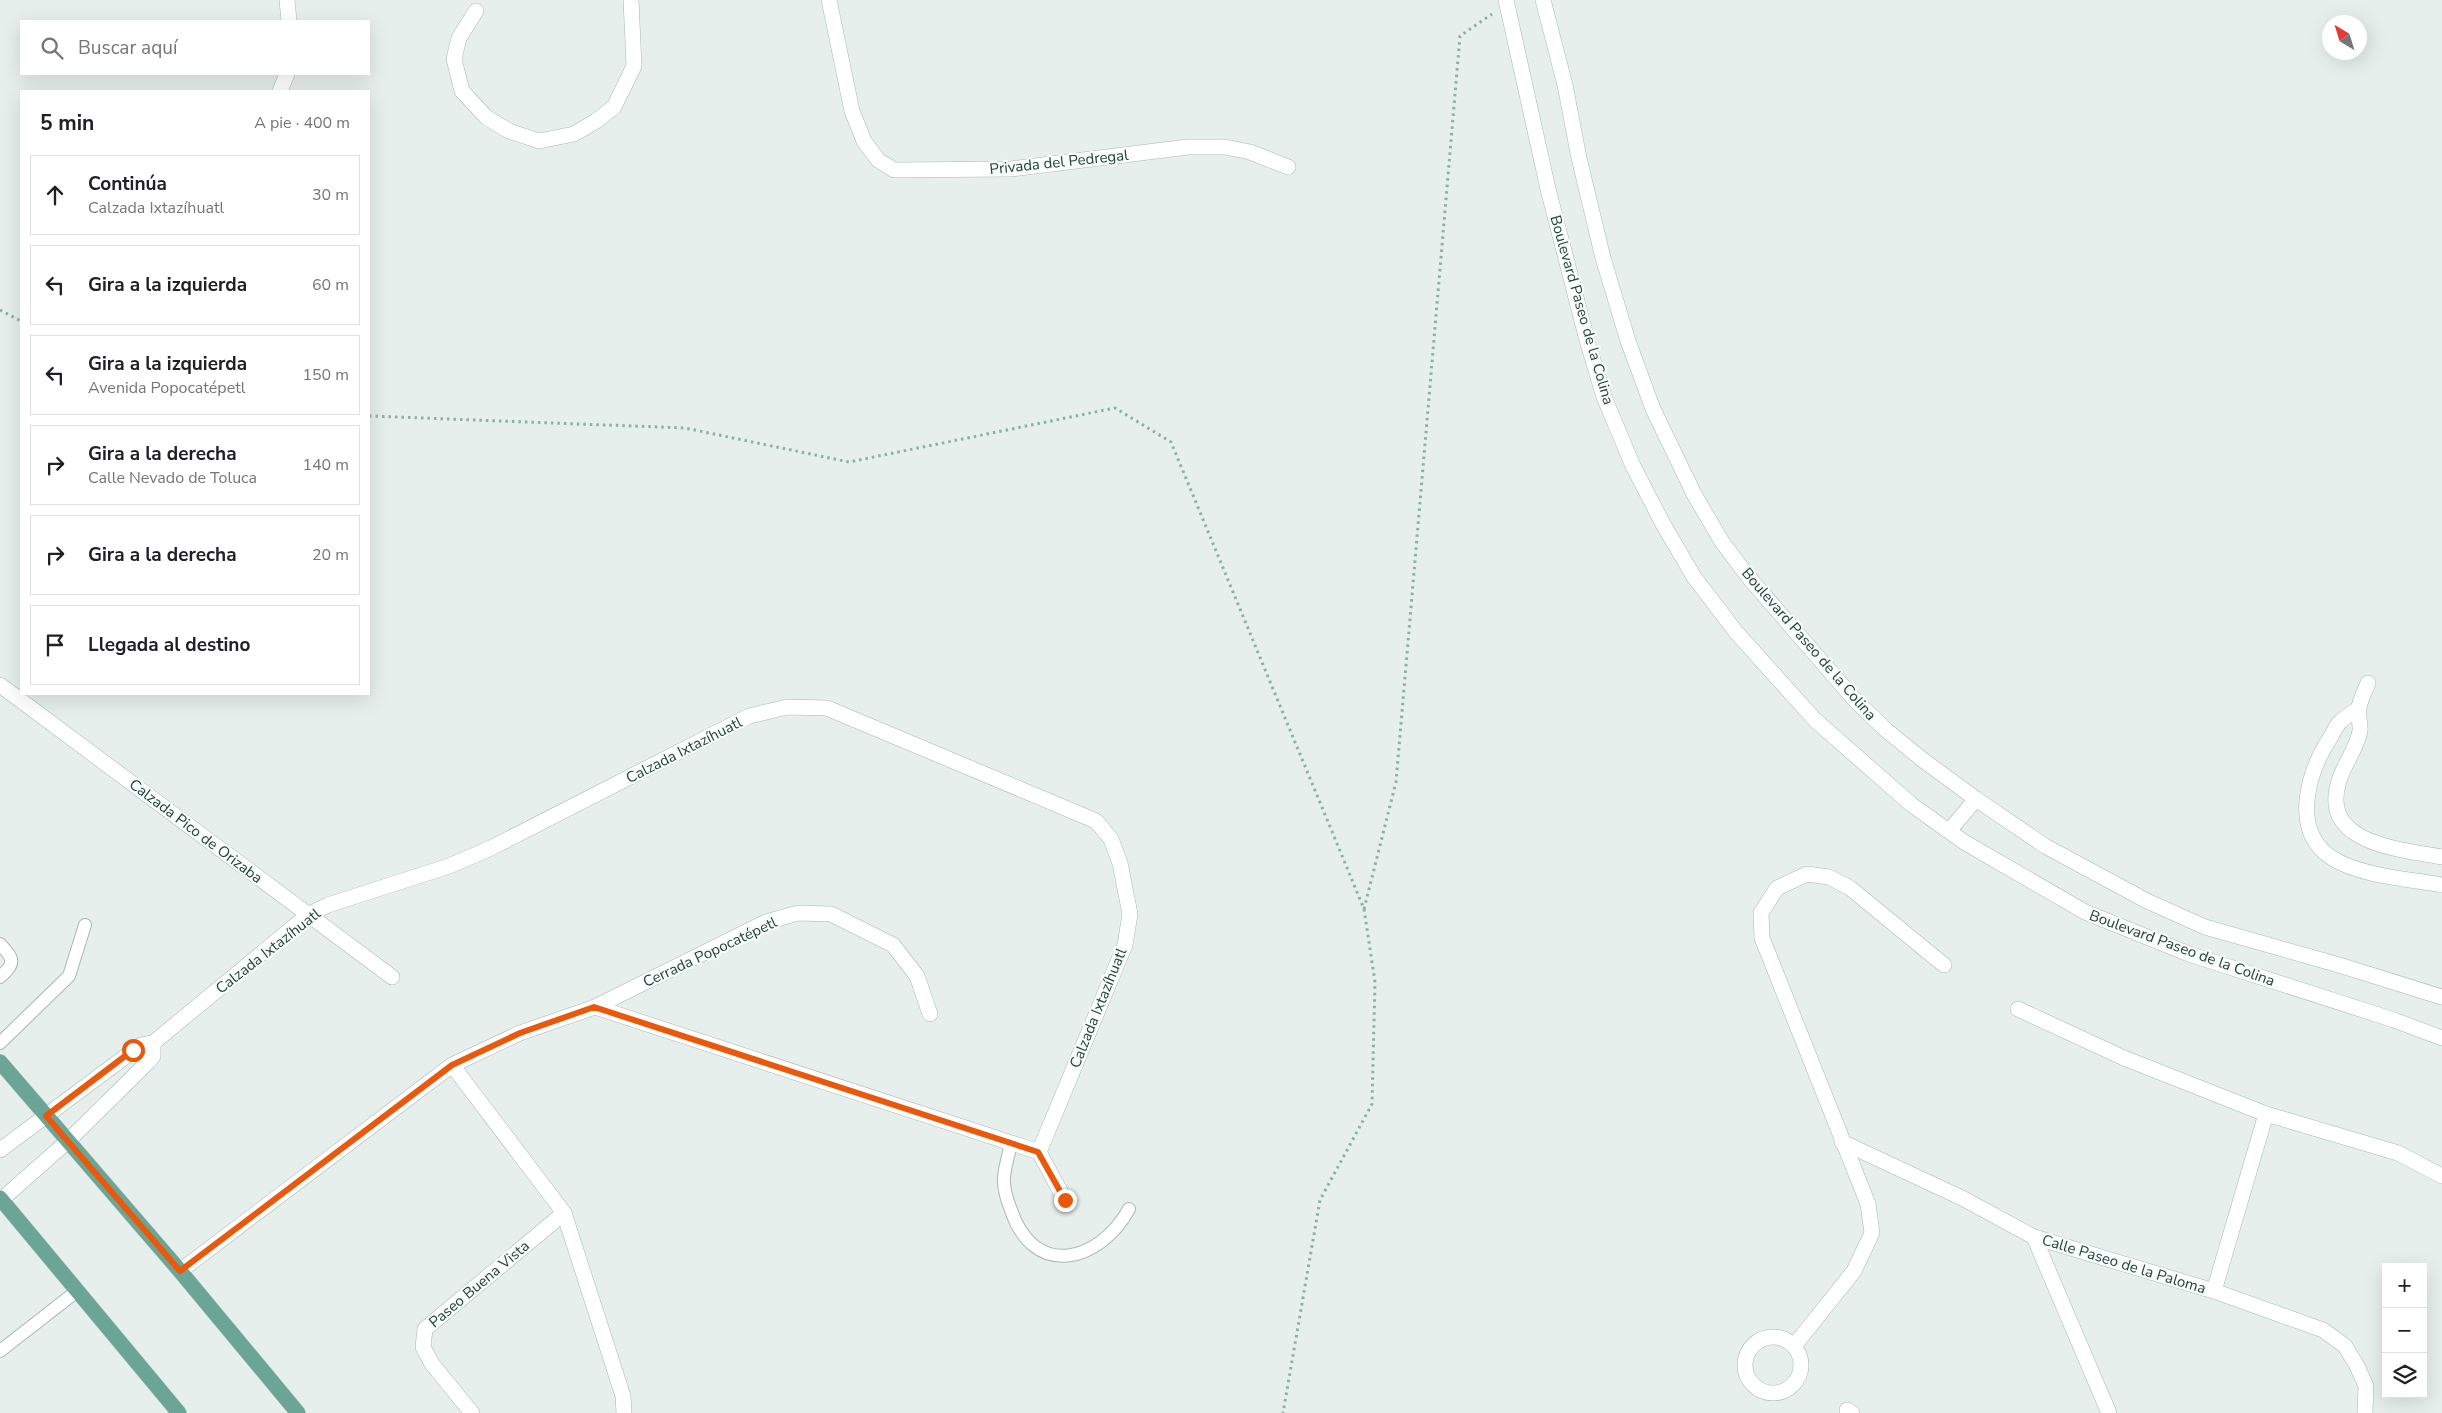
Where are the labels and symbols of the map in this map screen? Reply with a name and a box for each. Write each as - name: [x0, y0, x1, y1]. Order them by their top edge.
- north arrow: [2322, 15, 2367, 60]
- street label: Privada del Pedregal: [989, 145, 1130, 179]
- street label: Boulevard Paseo de la Colina: [1545, 213, 1619, 407]
- street label: Boulevard Paseo de la Colina: [1737, 563, 1881, 725]
- street label: Calzada Ixtazíhuatl: [623, 712, 746, 788]
- street label: Calzada Pico de Orizaba: [125, 774, 267, 888]
- street label: Calzada Ixtazíhuatl: [212, 903, 325, 998]
- street label: Boulevard Paseo de la Colina: [2086, 905, 2278, 991]
- street label: Cerrada Popocatépetl: [640, 912, 781, 992]
- street label: Calzada Ixtazíhuatl: [1065, 945, 1131, 1071]
- route start: [122, 1039, 145, 1062]
- route end: [1054, 1189, 1077, 1212]
- street label: Calle Paseo de la Paloma: [2040, 1230, 2208, 1298]
- street label: Paseo Buena Vista: [425, 1236, 533, 1332]

